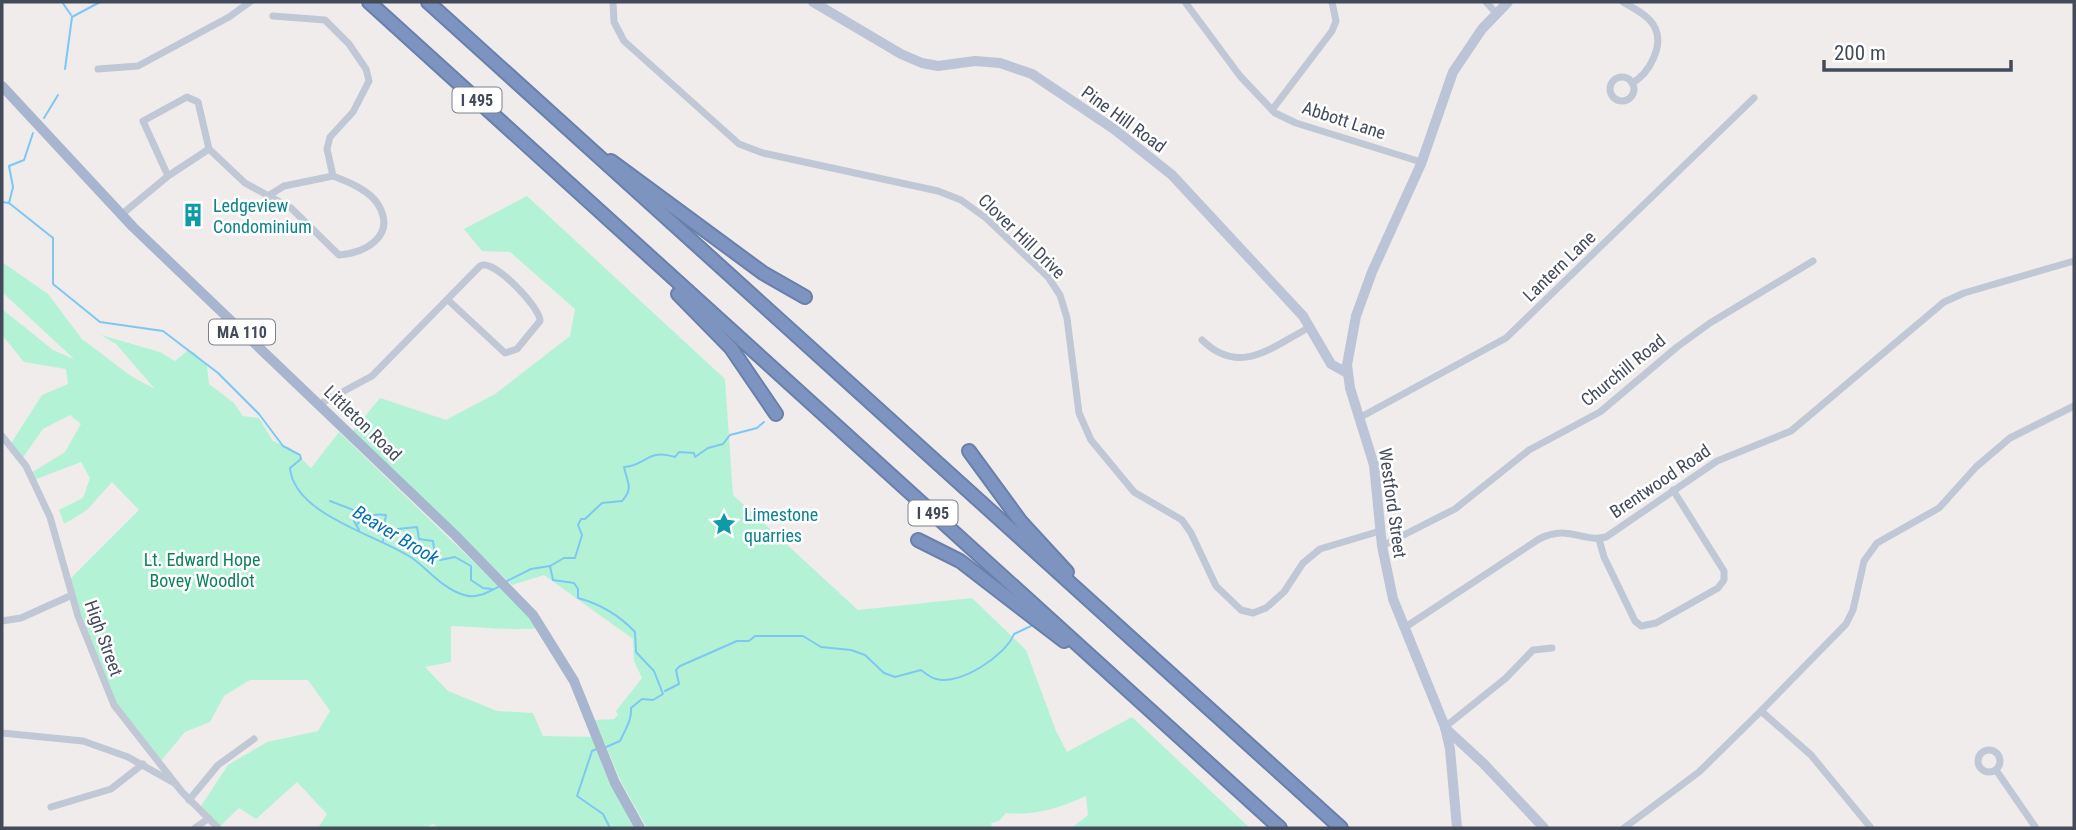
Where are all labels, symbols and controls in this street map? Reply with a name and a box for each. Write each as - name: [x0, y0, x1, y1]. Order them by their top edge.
- scale bar: [1824, 28, 2011, 72]
- text: 200 m: [1834, 41, 1886, 65]
- street label: Pine Hill Road: [1078, 81, 1170, 157]
- road number: I 495: [452, 88, 502, 113]
- street label: Abbott Lane: [1300, 97, 1388, 143]
- street label: Clover Hill Drive: [974, 189, 1070, 283]
- place label: Ledgeview Condominium: [213, 195, 312, 237]
- building icon: Ledgeview Condominium: [179, 201, 207, 229]
- street label: Lantern Lane: [1518, 226, 1600, 306]
- road number: MA 110: [209, 320, 275, 344]
- street label: Churchill Road: [1577, 330, 1669, 410]
- street label: Littleton Road: [320, 381, 406, 465]
- street label: Brentwood Road: [1606, 440, 1714, 522]
- street label: Westford Street: [1375, 447, 1411, 559]
- water label: Beaver Brook: [349, 500, 444, 570]
- road number: I 495: [908, 500, 958, 526]
- place label: Limestone quarries: [744, 504, 818, 546]
- place icon: Limestone quarries: [710, 510, 738, 538]
- park label: Lt. Edward Hope Bovey Woodlot: [144, 549, 260, 591]
- street label: High Street: [81, 597, 127, 679]

